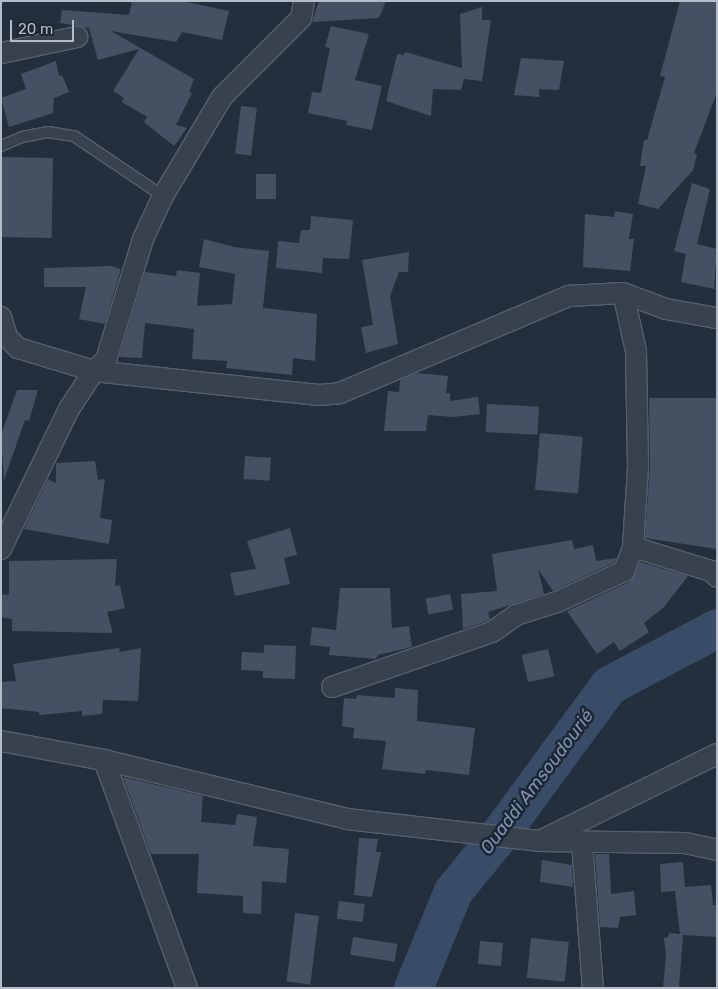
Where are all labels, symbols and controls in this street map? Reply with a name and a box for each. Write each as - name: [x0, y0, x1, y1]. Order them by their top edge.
- scale bar: [12, 10, 76, 42]
- text: 20 m: [18, 20, 53, 38]
- water label: Ouaddi Amsoudourié: [476, 705, 598, 859]

